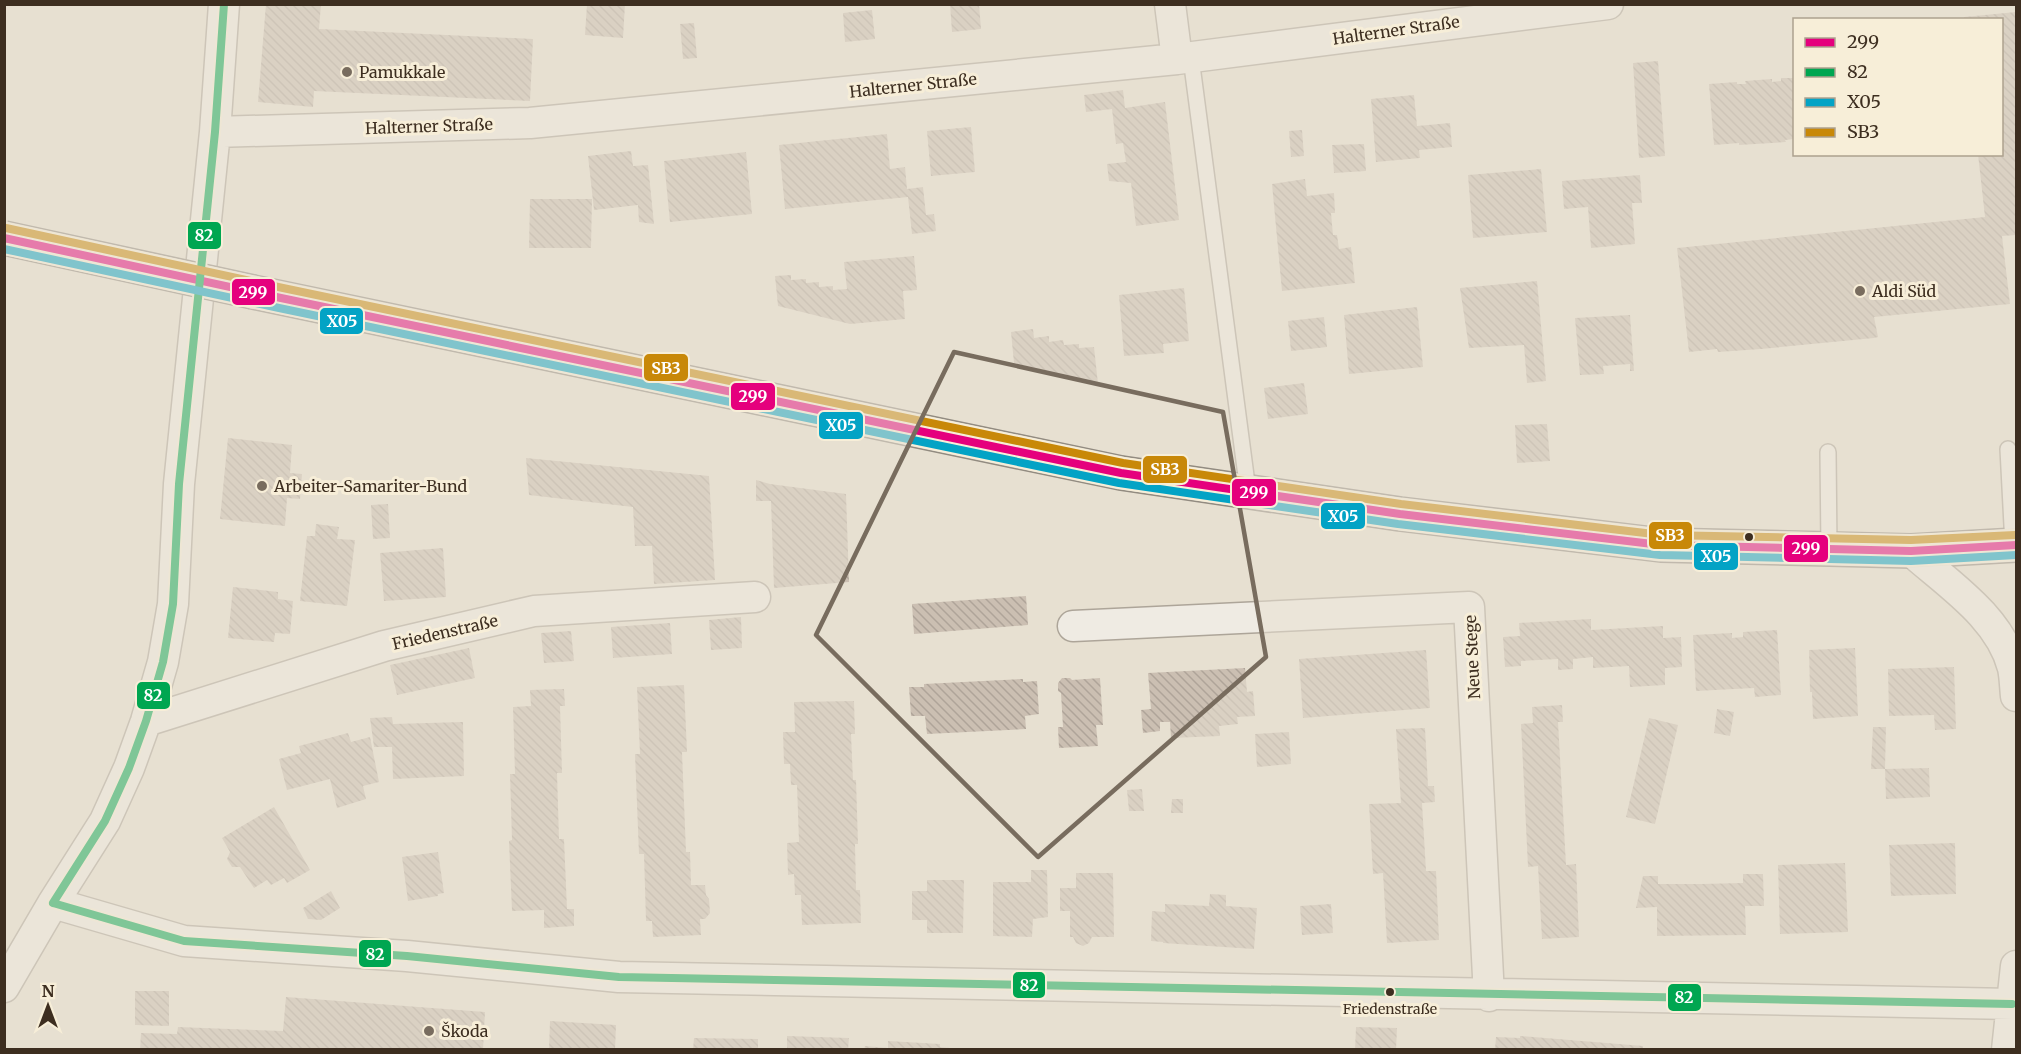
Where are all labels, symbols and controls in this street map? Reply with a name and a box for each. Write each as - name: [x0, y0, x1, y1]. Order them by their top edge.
- street label: Halterner Straße: [1331, 11, 1461, 49]
- legend: [1793, 18, 2003, 156]
- text: 299: [1847, 30, 1879, 53]
- text: 82: [1847, 60, 1868, 83]
- place label: Pamukkale: [359, 62, 445, 82]
- marker: Pamukkale: [340, 65, 354, 79]
- street label: Halterner Straße: [848, 68, 978, 102]
- text: X05: [1847, 90, 1881, 113]
- street label: Halterner Straße: [365, 114, 493, 138]
- text: SB3: [1847, 120, 1879, 143]
- line badge: 82: [187, 221, 222, 250]
- text: 82: [194, 225, 214, 245]
- line badge: 299: [231, 278, 276, 306]
- place label: Aldi Süd: [1871, 281, 1936, 301]
- text: 299: [239, 282, 268, 302]
- marker: Aldi Süd: [1853, 284, 1867, 298]
- line badge: X05: [319, 307, 364, 335]
- text: X05: [327, 311, 357, 331]
- line badge: SB3: [643, 353, 689, 382]
- text: SB3: [651, 358, 681, 378]
- line badge: 299: [730, 382, 776, 411]
- text: 299: [739, 386, 768, 406]
- line badge: X05: [818, 411, 864, 440]
- text: X05: [826, 415, 856, 435]
- line badge: SB3: [1142, 455, 1188, 484]
- text: SB3: [1150, 459, 1180, 479]
- place label: Arbeiter-Samariter-Bund: [273, 476, 468, 496]
- line badge: 299: [1231, 478, 1277, 507]
- marker: Arbeiter-Samariter-Bund: [255, 479, 269, 493]
- text: 299: [1240, 482, 1269, 502]
- line badge: X05: [1320, 502, 1366, 530]
- text: X05: [1328, 506, 1358, 526]
- line badge: SB3: [1648, 521, 1693, 550]
- text: SB3: [1655, 525, 1685, 545]
- unlabelled marker: [1743, 531, 1755, 543]
- line badge: 299: [1783, 534, 1829, 563]
- text: 299: [1792, 538, 1821, 558]
- line badge: X05: [1693, 542, 1739, 571]
- text: X05: [1701, 546, 1731, 566]
- street label: Friedenstraße: [390, 610, 500, 654]
- street label: Neue Stege: [1460, 614, 1484, 700]
- line badge: 82: [136, 681, 171, 710]
- text: 82: [143, 685, 163, 705]
- line badge: 82: [358, 939, 392, 968]
- text: 82: [365, 944, 385, 964]
- line badge: 82: [1012, 971, 1046, 999]
- text: 82: [1019, 975, 1039, 995]
- north arrow: [18, 976, 78, 1036]
- text: N: [42, 981, 55, 1001]
- line badge: 82: [1667, 983, 1702, 1012]
- marker: Friedenstraße: [1384, 986, 1396, 998]
- text: 82: [1674, 987, 1694, 1007]
- place label: Friedenstraße: [1343, 1000, 1437, 1018]
- place label: Škoda: [441, 1021, 489, 1041]
- marker: Škoda: [422, 1024, 436, 1038]

